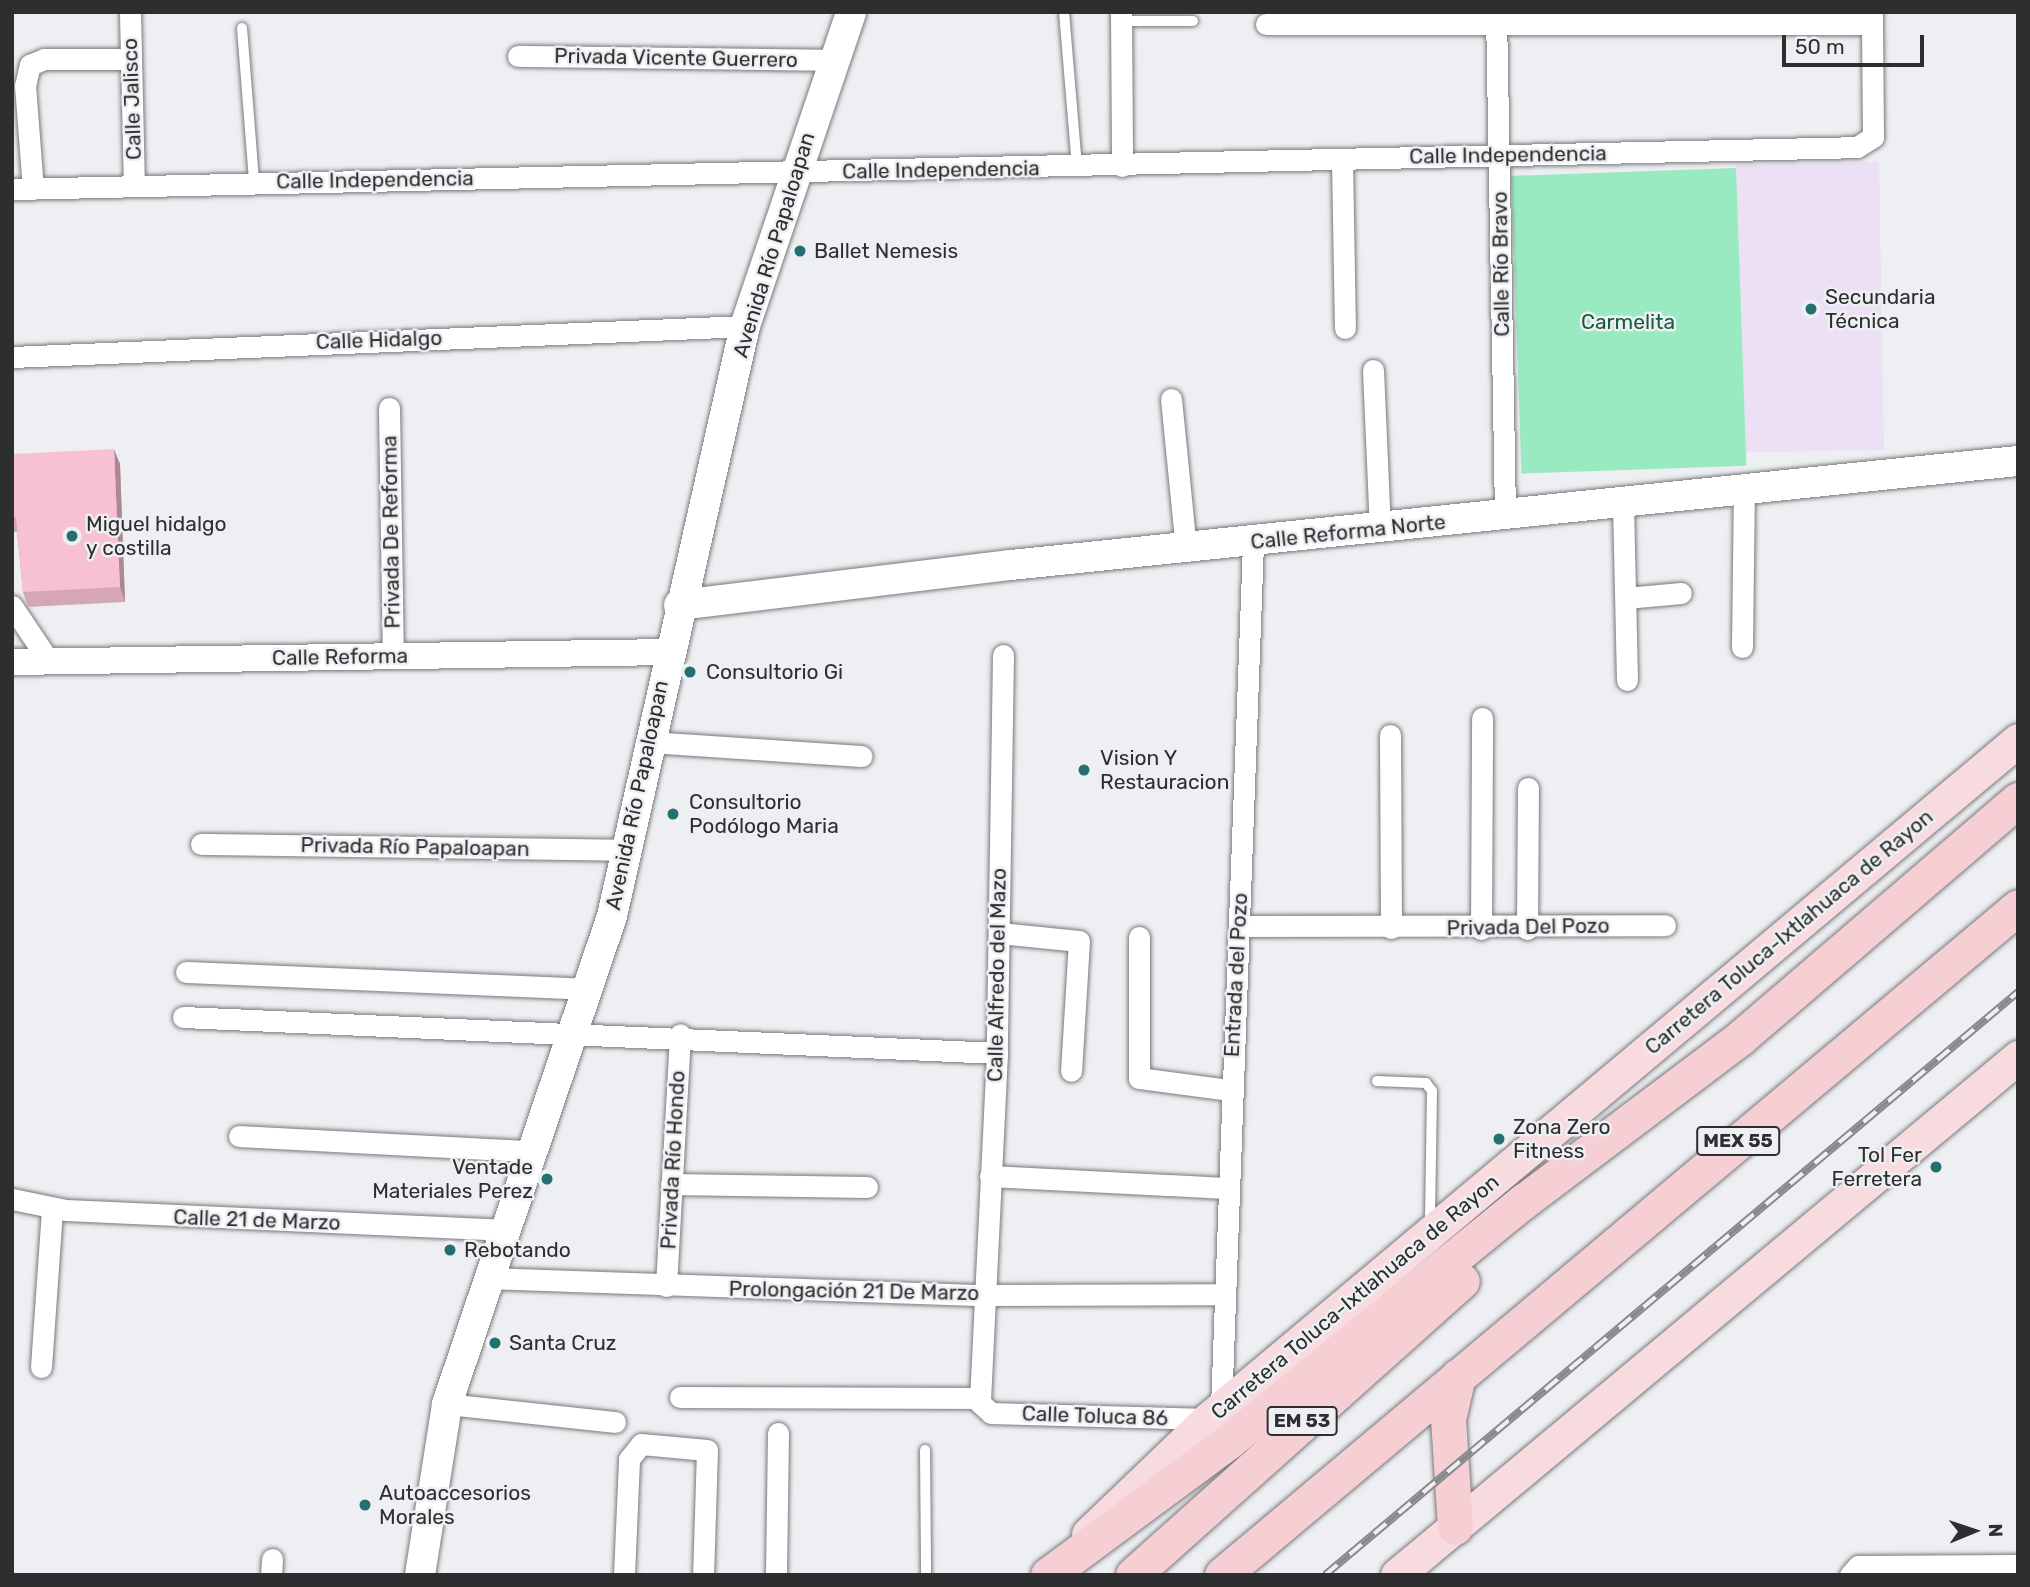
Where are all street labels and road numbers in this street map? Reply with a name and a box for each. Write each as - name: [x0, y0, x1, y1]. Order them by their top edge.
- street label: Calle Jalisco: [117, 38, 147, 160]
- street label: Privada Vicente Guerrero: [554, 43, 798, 73]
- street label: Avenida Río Papaloapan: [728, 129, 820, 361]
- street label: Calle Independencia: [1409, 141, 1607, 169]
- street label: Calle Independencia: [842, 156, 1040, 184]
- street label: Calle Independencia: [276, 166, 474, 194]
- street label: Calle Río Bravo: [1487, 191, 1515, 337]
- street label: Calle Hidalgo: [315, 325, 443, 355]
- street label: Privada De Reforma: [377, 435, 405, 629]
- street label: Calle Reforma Norte: [1249, 509, 1447, 555]
- street label: Calle Reforma: [272, 643, 408, 671]
- street label: Avenida Río Papaloapan: [600, 678, 674, 912]
- street label: Carretera Toluca-Ixtlahuaca de Rayon: [1640, 804, 1938, 1060]
- street label: Privada Río Papaloapan: [300, 832, 530, 862]
- street label: Calle Alfredo del Mazo: [983, 868, 1011, 1082]
- street label: Entrada del Pozo: [1219, 892, 1253, 1058]
- street label: Privada Del Pozo: [1446, 913, 1610, 941]
- street label: Privada Río Hondo: [656, 1070, 690, 1250]
- road number: MEX 55: [1696, 1126, 1780, 1156]
- street label: Carretera Toluca-Ixtlahuaca de Rayon: [1206, 1169, 1504, 1425]
- street label: Calle 21 de Marzo: [173, 1204, 341, 1236]
- street label: Prolongación 21 De Marzo: [728, 1276, 980, 1306]
- street label: Calle Toluca 86: [1021, 1401, 1169, 1431]
- road number: EM 53: [1265, 1406, 1339, 1436]

